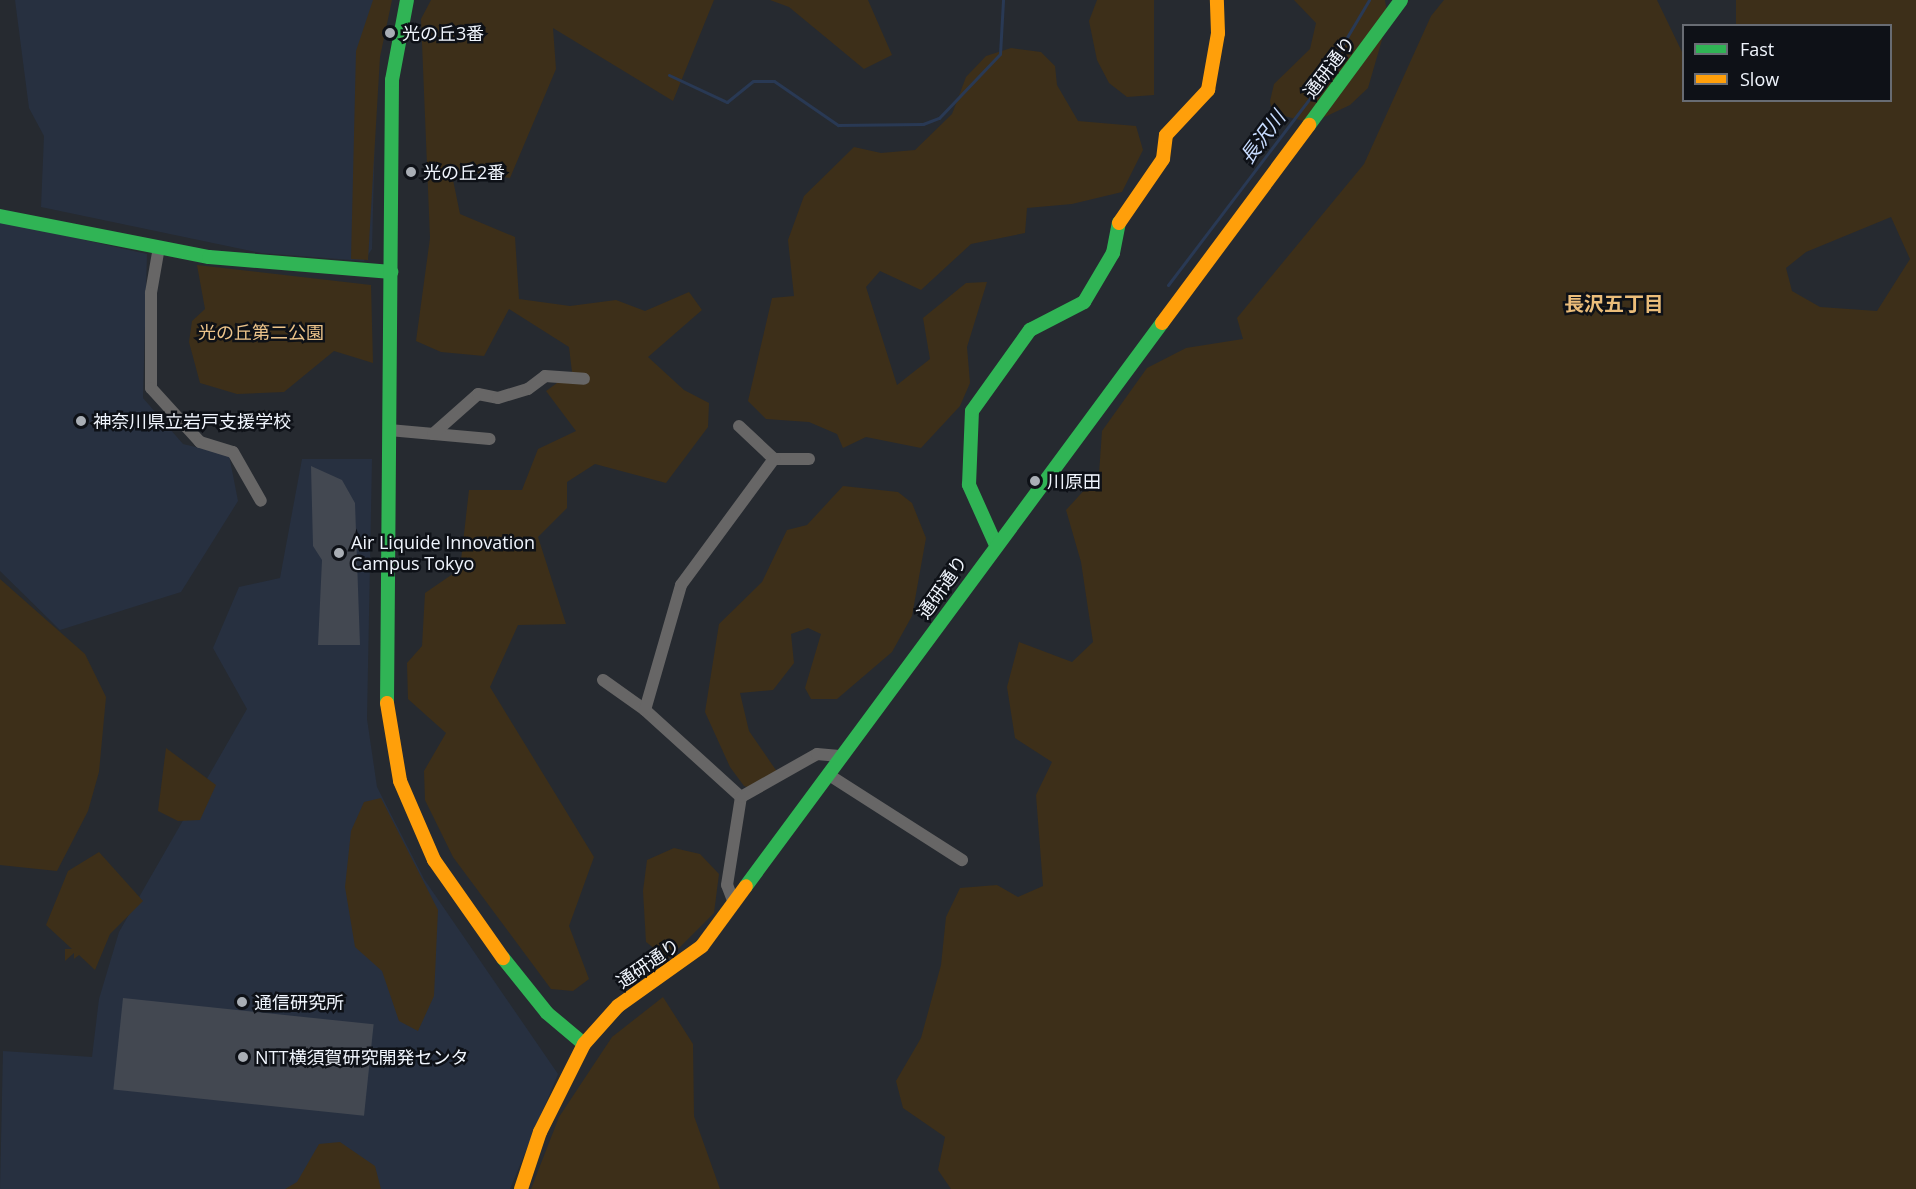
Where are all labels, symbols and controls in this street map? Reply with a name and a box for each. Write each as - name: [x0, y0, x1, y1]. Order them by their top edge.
- place label: 光の丘3番: [402, 22, 484, 44]
- legend: [1682, 24, 1892, 102]
- marker: 光の丘3番: [383, 26, 397, 40]
- street label: 通研通り: [1299, 32, 1359, 102]
- text: Fast: [1740, 37, 1774, 61]
- text: Slow: [1740, 67, 1779, 91]
- water label: 長沢川: [1234, 106, 1290, 168]
- place label: 光の丘2番: [423, 161, 505, 183]
- marker: 光の丘2番: [404, 165, 418, 179]
- district label: 長沢五丁目: [1564, 291, 1664, 315]
- park label: 光の丘第二公園: [198, 321, 324, 343]
- place label: 神奈川県立岩戸支援学校: [93, 410, 291, 432]
- marker: 神奈川県立岩戸支援学校: [74, 414, 88, 428]
- place label: 川原田: [1047, 470, 1101, 492]
- marker: 川原田: [1028, 474, 1042, 488]
- place label: Air Liquide Innovation Campus Tokyo: [351, 532, 535, 574]
- marker: Air Liquide Innovation Campus Tokyo: [332, 546, 346, 560]
- street label: 通研通り: [913, 551, 971, 623]
- street label: 通研通り: [612, 934, 684, 992]
- place label: 通信研究所: [254, 991, 344, 1013]
- marker: 通信研究所: [235, 995, 249, 1009]
- place label: NTT横須賀研究開発センタ: [255, 1046, 468, 1068]
- marker: NTT横須賀研究開発センタ: [236, 1050, 250, 1064]

